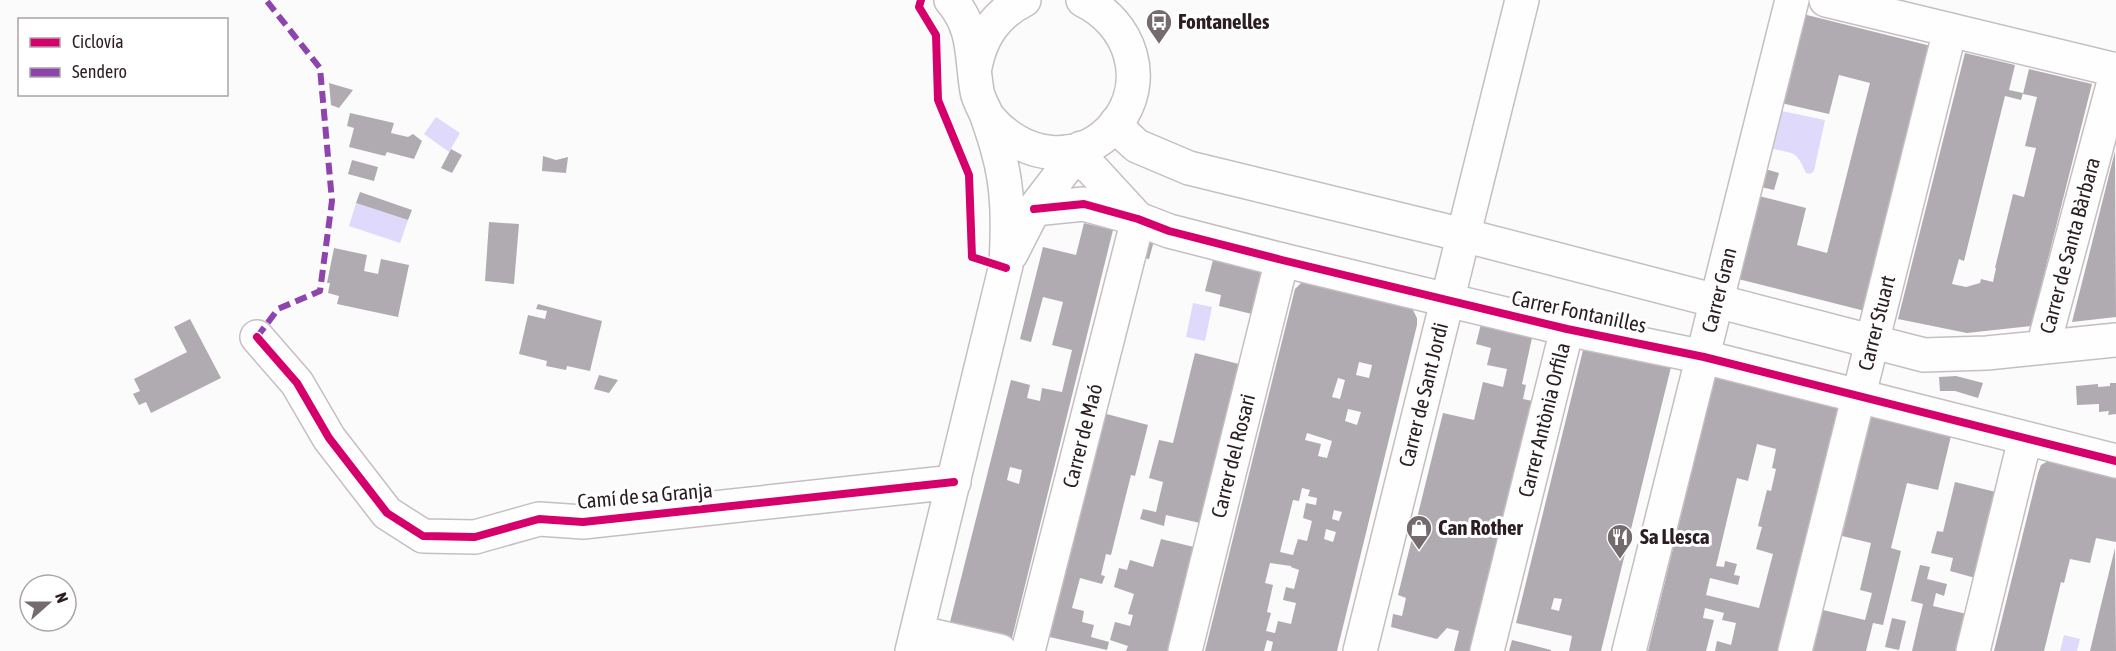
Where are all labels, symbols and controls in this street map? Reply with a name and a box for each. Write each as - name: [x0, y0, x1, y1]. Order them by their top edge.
- bus stop icon: Fontanelles: [1144, 7, 1174, 45]
- place label: Fontanelles: [1178, 9, 1270, 33]
- legend: [18, 18, 228, 96]
- text: Ciclovía: [72, 31, 124, 52]
- text: Sendero: [72, 61, 127, 82]
- street label: Carrer de Santa Bàrbara: [2034, 155, 2104, 336]
- street label: Carrer Gran: [1696, 245, 1741, 335]
- street label: Carrer Stuart: [1852, 273, 1899, 373]
- street label: Carrer Fontanilles: [1510, 285, 1649, 337]
- street label: Carrer de Sant Jordi: [1393, 320, 1452, 469]
- street label: Carrer Antònia Orfila: [1513, 340, 1574, 500]
- street label: Carrer de Maó: [1057, 381, 1107, 490]
- street label: Carrer del Rosari: [1206, 391, 1259, 520]
- street label: Camí de sa Granja: [576, 477, 714, 513]
- shop icon: Can Rother: [1404, 513, 1434, 551]
- place label: Can Rother: [1438, 515, 1523, 539]
- restaurant icon: Sa Llesca: [1605, 522, 1635, 560]
- place label: Sa Llesca: [1640, 524, 1710, 548]
- north arrow: [18, 573, 78, 633]
- text: N: [52, 590, 72, 605]

